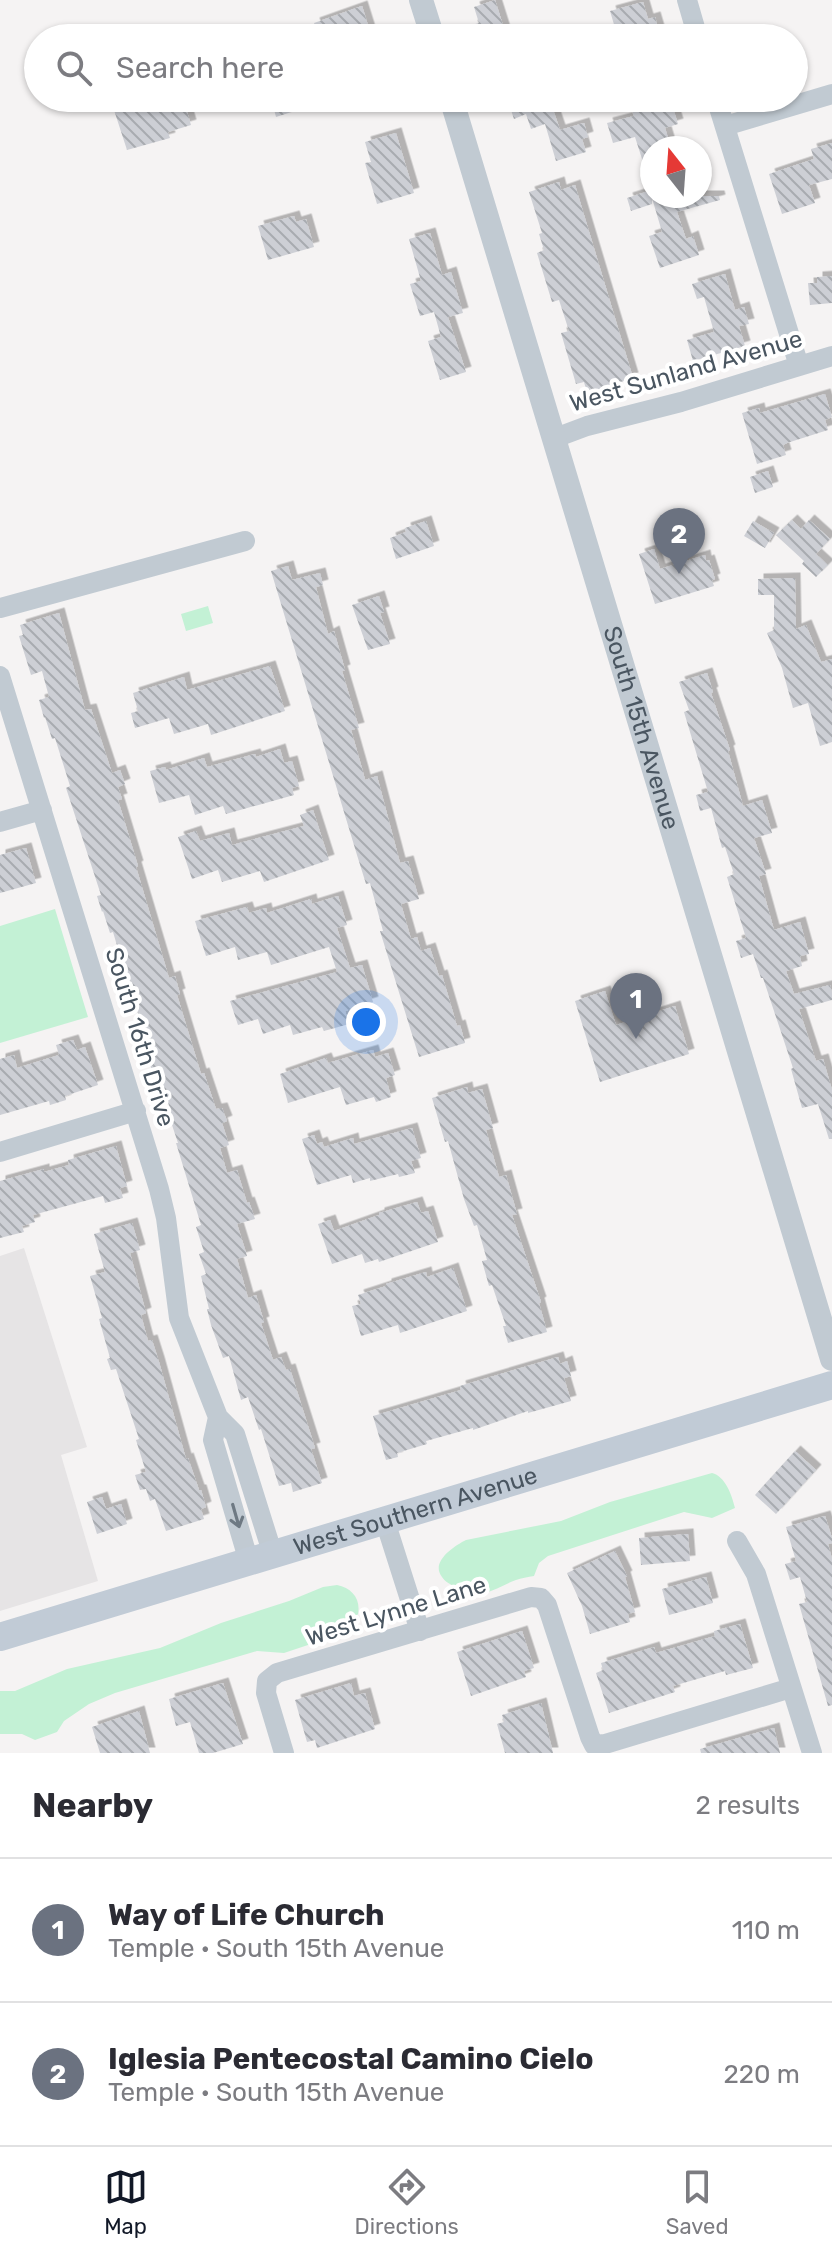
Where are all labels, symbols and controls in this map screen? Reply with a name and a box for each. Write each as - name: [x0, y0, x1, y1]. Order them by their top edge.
- search box: [24, 24, 808, 112]
- icon: search: [52, 46, 96, 90]
- text: Search here: [116, 50, 284, 86]
- north arrow: [640, 136, 712, 208]
- street label: West Sunland Avenue: [566, 324, 806, 418]
- pin: 2: [653, 508, 705, 574]
- street label: South 15th Avenue: [597, 623, 685, 833]
- street label: South 16th Drive: [100, 944, 180, 1130]
- pin: 1: [610, 973, 662, 1039]
- your location: [346, 1002, 386, 1042]
- street label: West Southern Avenue: [290, 1461, 541, 1561]
- one-way arrow: [230, 1503, 244, 1528]
- street label: West Lynne Lane: [302, 1570, 490, 1652]
- text: Nearby: [32, 1785, 153, 1826]
- text: 2 results: [696, 1790, 800, 1821]
- text: Way of Life Church: [108, 1897, 385, 1933]
- text: 1: [52, 1915, 64, 1946]
- text: 110 m: [732, 1915, 800, 1946]
- text: Temple · South 15th Avenue: [108, 1933, 444, 1964]
- text: Iglesia Pentecostal Camino Cielo: [108, 2041, 594, 2077]
- text: 2: [50, 2059, 66, 2090]
- text: 220 m: [723, 2059, 800, 2090]
- text: Temple · South 15th Avenue: [108, 2077, 444, 2108]
- tab: Map: [104, 2165, 148, 2240]
- tab: Directions: [355, 2165, 459, 2240]
- tab: Saved: [666, 2165, 729, 2240]

